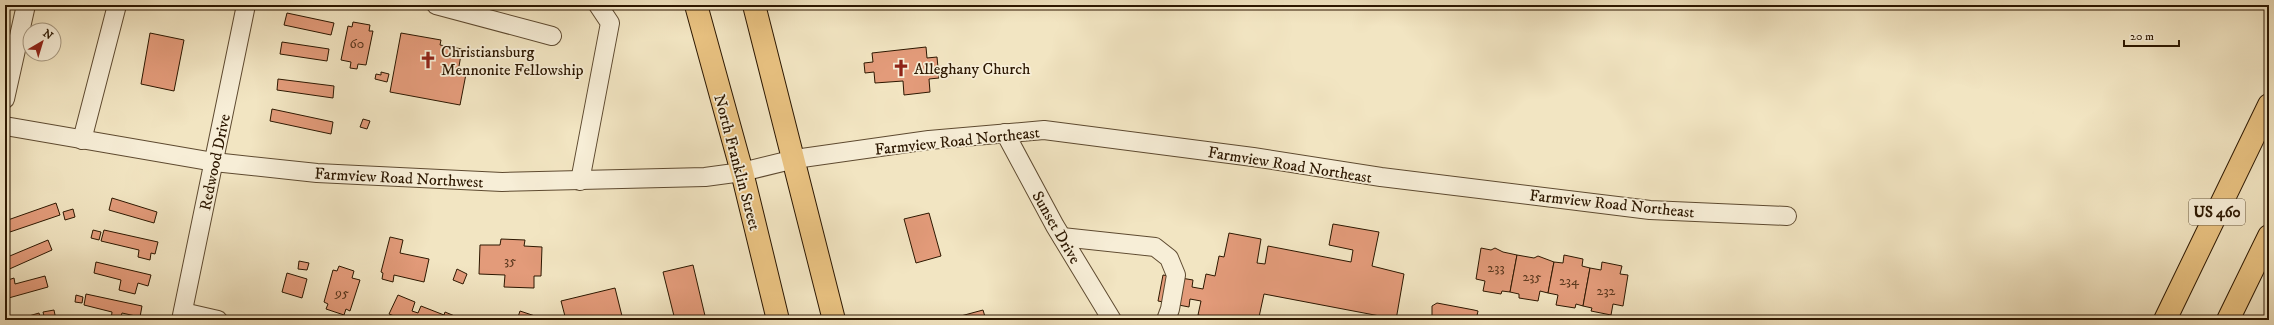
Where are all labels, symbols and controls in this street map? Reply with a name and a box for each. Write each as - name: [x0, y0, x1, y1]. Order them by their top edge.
- north arrow: [22, 22, 62, 62]
- scale bar: [2124, 22, 2179, 48]
- text: N: [40, 27, 55, 43]
- text: 20 m: [2130, 29, 2154, 44]
- house number: 60: [350, 35, 364, 53]
- place label: Christiansburg Mennonite Fellowship: [441, 42, 584, 80]
- church icon: Christiansburg Mennonite Fellowship: [418, 50, 438, 70]
- church icon: Alleghany Church: [891, 58, 911, 78]
- place label: Alleghany Church: [914, 59, 1031, 79]
- street label: North Franklin Street: [709, 92, 765, 232]
- street label: Redwood Drive: [195, 112, 235, 212]
- street label: Farmview Road Northeast: [874, 122, 1041, 160]
- street label: Farmview Road Northeast: [1206, 142, 1373, 188]
- street label: Farmview Road Northwest: [314, 164, 484, 192]
- street label: Farmview Road Northeast: [1528, 185, 1695, 223]
- street label: Sunset Drive: [1027, 188, 1085, 268]
- road number: US 460: [2189, 199, 2245, 225]
- house number: 35: [504, 252, 516, 270]
- house number: 233: [1487, 259, 1505, 277]
- house number: 235: [1522, 268, 1542, 286]
- house number: 234: [1559, 272, 1580, 290]
- house number: 232: [1597, 282, 1616, 300]
- house number: 95: [334, 284, 349, 302]

